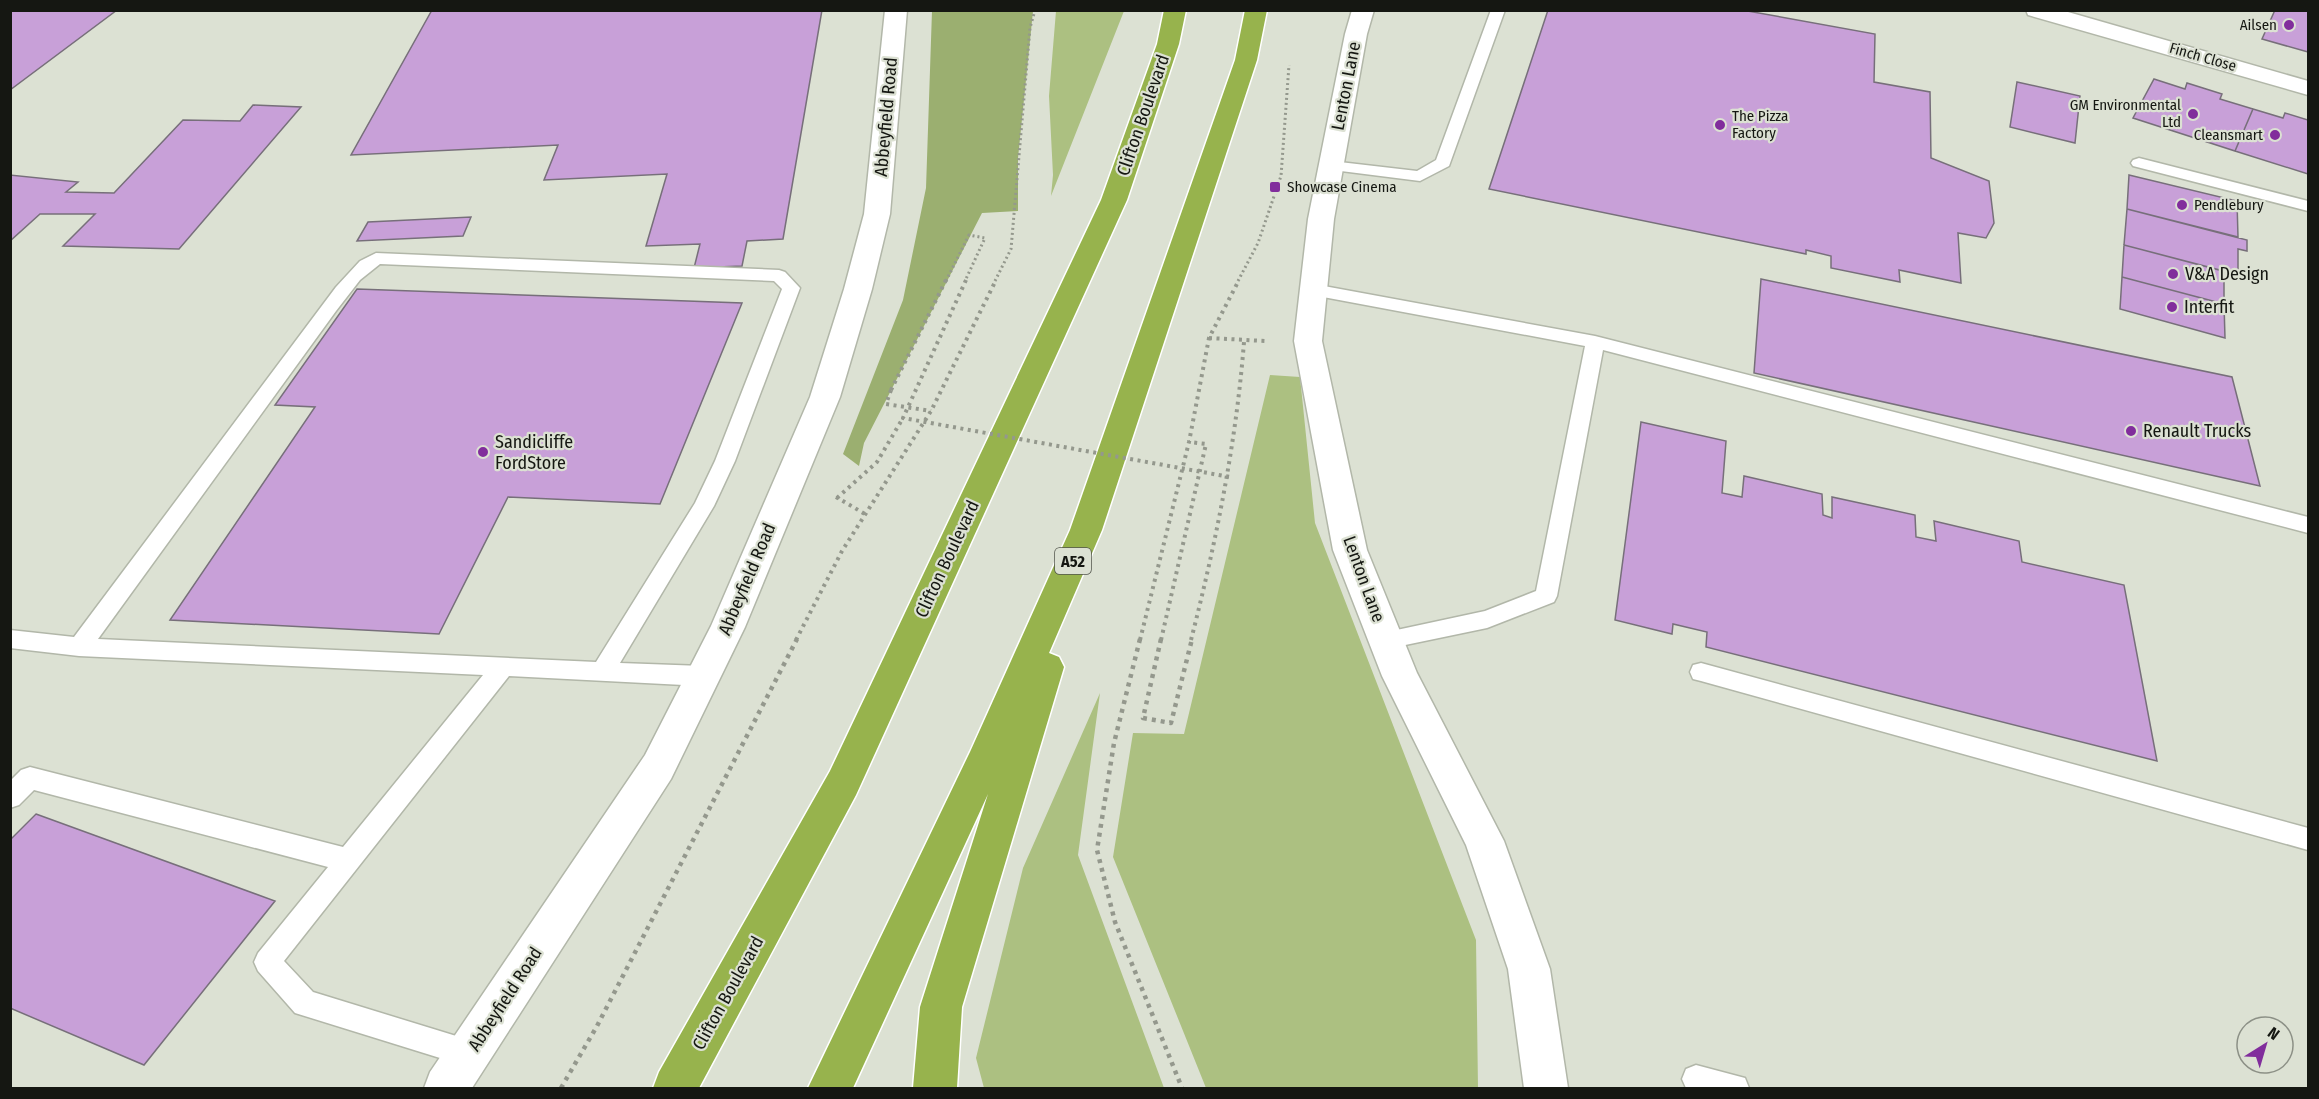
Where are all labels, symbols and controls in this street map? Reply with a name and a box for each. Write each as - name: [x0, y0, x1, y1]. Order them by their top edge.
- place label: Ailsen: [2240, 16, 2277, 34]
- marker: Ailsen: [2282, 18, 2296, 32]
- street label: Finch Close: [2168, 39, 2238, 75]
- street label: Lenton Lane: [1327, 40, 1365, 132]
- street label: Clifton Boulevard: [1112, 51, 1174, 179]
- street label: Abbeyfield Road: [870, 56, 902, 178]
- place label: GM Environmental Ltd: [2070, 96, 2181, 131]
- place label: The Pizza Factory: [1732, 107, 1788, 142]
- marker: GM Environmental Ltd: [2186, 107, 2200, 121]
- marker: The Pizza Factory: [1713, 118, 1727, 132]
- place label: Cleansmart: [2194, 126, 2263, 144]
- marker: Cleansmart: [2268, 128, 2282, 142]
- place label: Showcase Cinema: [1287, 178, 1397, 196]
- marker: Showcase Cinema: [1268, 180, 1282, 194]
- place label: Pendlebury: [2194, 196, 2264, 214]
- marker: Pendlebury: [2175, 198, 2189, 212]
- place label: V&A Design: [2185, 263, 2269, 285]
- marker: V&A Design: [2166, 267, 2180, 281]
- place label: Interfit: [2184, 296, 2234, 318]
- marker: Interfit: [2165, 300, 2179, 314]
- place label: Renault Trucks: [2143, 420, 2252, 442]
- marker: Renault Trucks: [2124, 424, 2138, 438]
- place label: Sandicliffe FordStore: [495, 431, 573, 474]
- marker: Sandicliffe FordStore: [476, 445, 490, 459]
- street label: Clifton Boulevard: [910, 497, 984, 621]
- street label: Abbeyfield Road: [714, 520, 780, 638]
- street label: Lenton Lane: [1338, 533, 1390, 625]
- road number: A52: [1055, 548, 1091, 574]
- street label: Clifton Boulevard: [688, 932, 768, 1054]
- street label: Abbeyfield Road: [463, 943, 547, 1055]
- north arrow: [2235, 1015, 2295, 1075]
- text: N: [2264, 1023, 2283, 1044]

